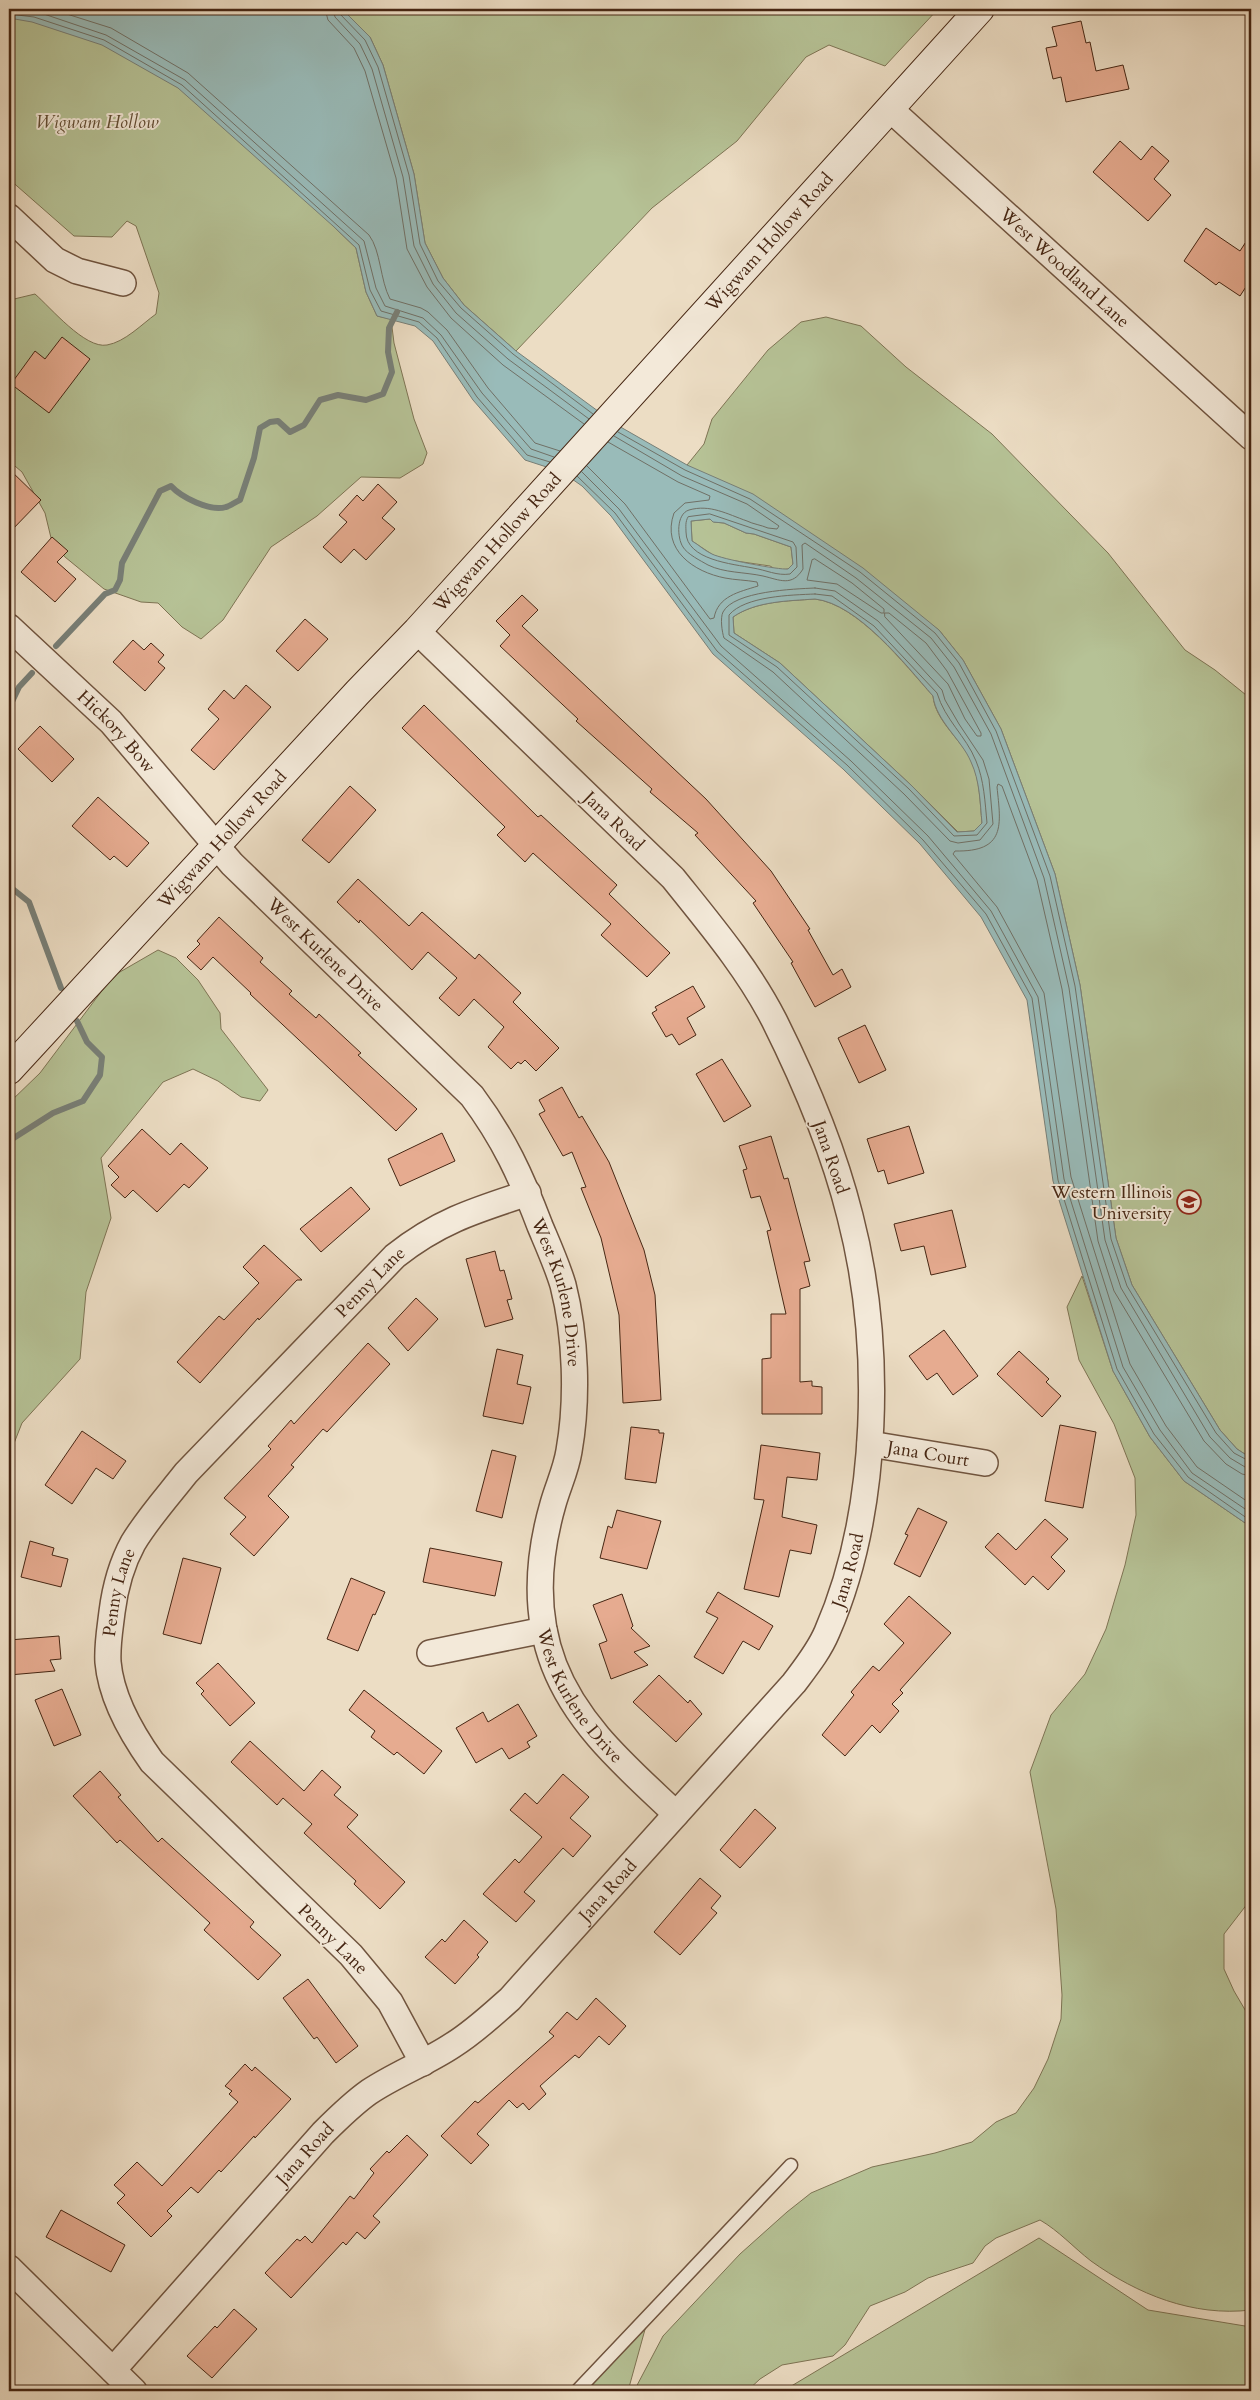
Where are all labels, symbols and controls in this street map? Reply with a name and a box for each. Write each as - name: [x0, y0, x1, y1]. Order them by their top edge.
- park label: Wigwam Hollow: [36, 110, 159, 135]
- street label: Wigwam Hollow Road: [699, 167, 839, 318]
- street label: West Woodland Lane: [993, 202, 1135, 334]
- street label: Wigwam Hollow Road: [427, 467, 568, 618]
- street label: Hickory Bow: [71, 685, 161, 779]
- street label: Wigwam Hollow Road: [151, 765, 293, 915]
- street label: Jana Road: [575, 784, 650, 857]
- street label: West Kurlene Drive: [260, 892, 389, 1017]
- street label: Jana Road: [805, 1114, 855, 1198]
- place label: Western Illinois University: [1050, 1180, 1172, 1226]
- school or university icon: Western Illinois University: [1176, 1189, 1202, 1215]
- street label: West Kurlene Drive: [524, 1213, 586, 1367]
- street label: Penny Lane: [330, 1241, 410, 1324]
- street label: Jana Court: [882, 1435, 971, 1473]
- street label: Jana Road: [825, 1531, 870, 1614]
- street label: Penny Lane: [97, 1544, 142, 1638]
- street label: West Kurlene Drive: [531, 1625, 628, 1769]
- street label: Jana Road: [571, 1854, 643, 1930]
- street label: Penny Lane: [292, 1898, 374, 1980]
- street label: Jana Road: [268, 2117, 340, 2193]

